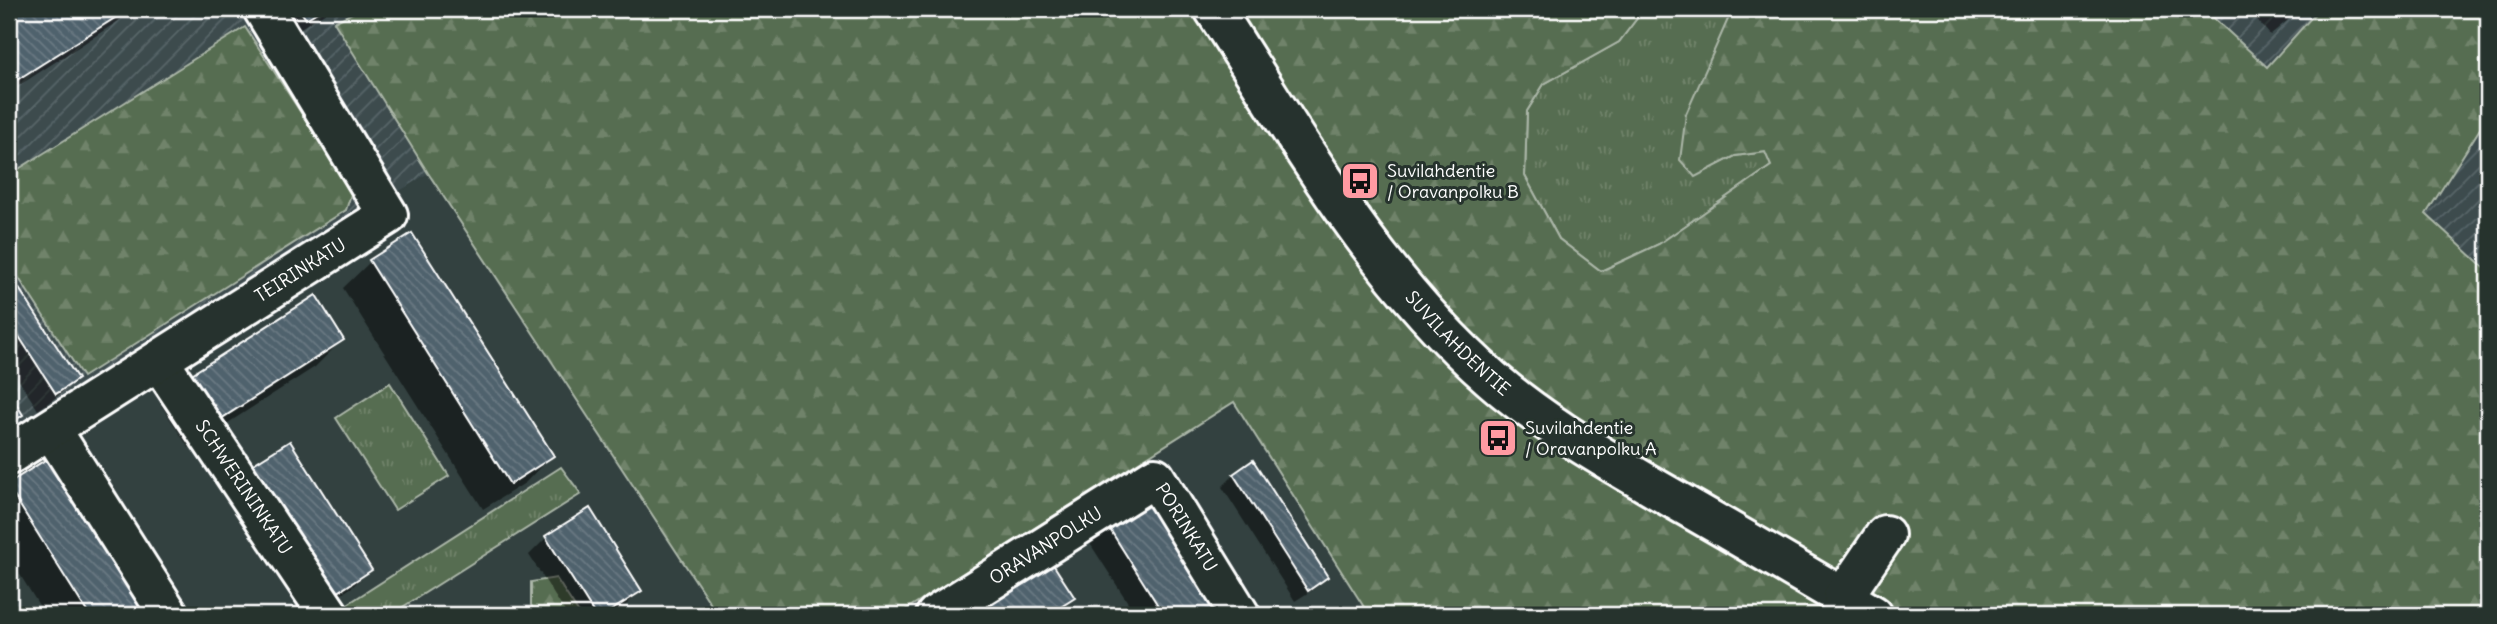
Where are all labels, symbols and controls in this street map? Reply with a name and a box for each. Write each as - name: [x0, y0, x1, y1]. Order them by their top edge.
- place label: Suvilahdentie / Oravanpolku B: [1387, 159, 1519, 203]
- bus stop icon: Suvilahdentie / Oravanpolku B: [1339, 160, 1381, 202]
- street label: TEIRINKATU: [250, 233, 350, 307]
- street label: SUVILAHDENTIE: [1400, 286, 1515, 401]
- street label: SCHWERININKATU: [191, 415, 297, 559]
- place label: Suvilahdentie / Oravanpolku A: [1525, 416, 1656, 460]
- bus stop icon: Suvilahdentie / Oravanpolku A: [1477, 417, 1519, 459]
- street label: PORINKATU: [1150, 478, 1222, 576]
- street label: ORAVANPOLKU: [985, 501, 1106, 589]

